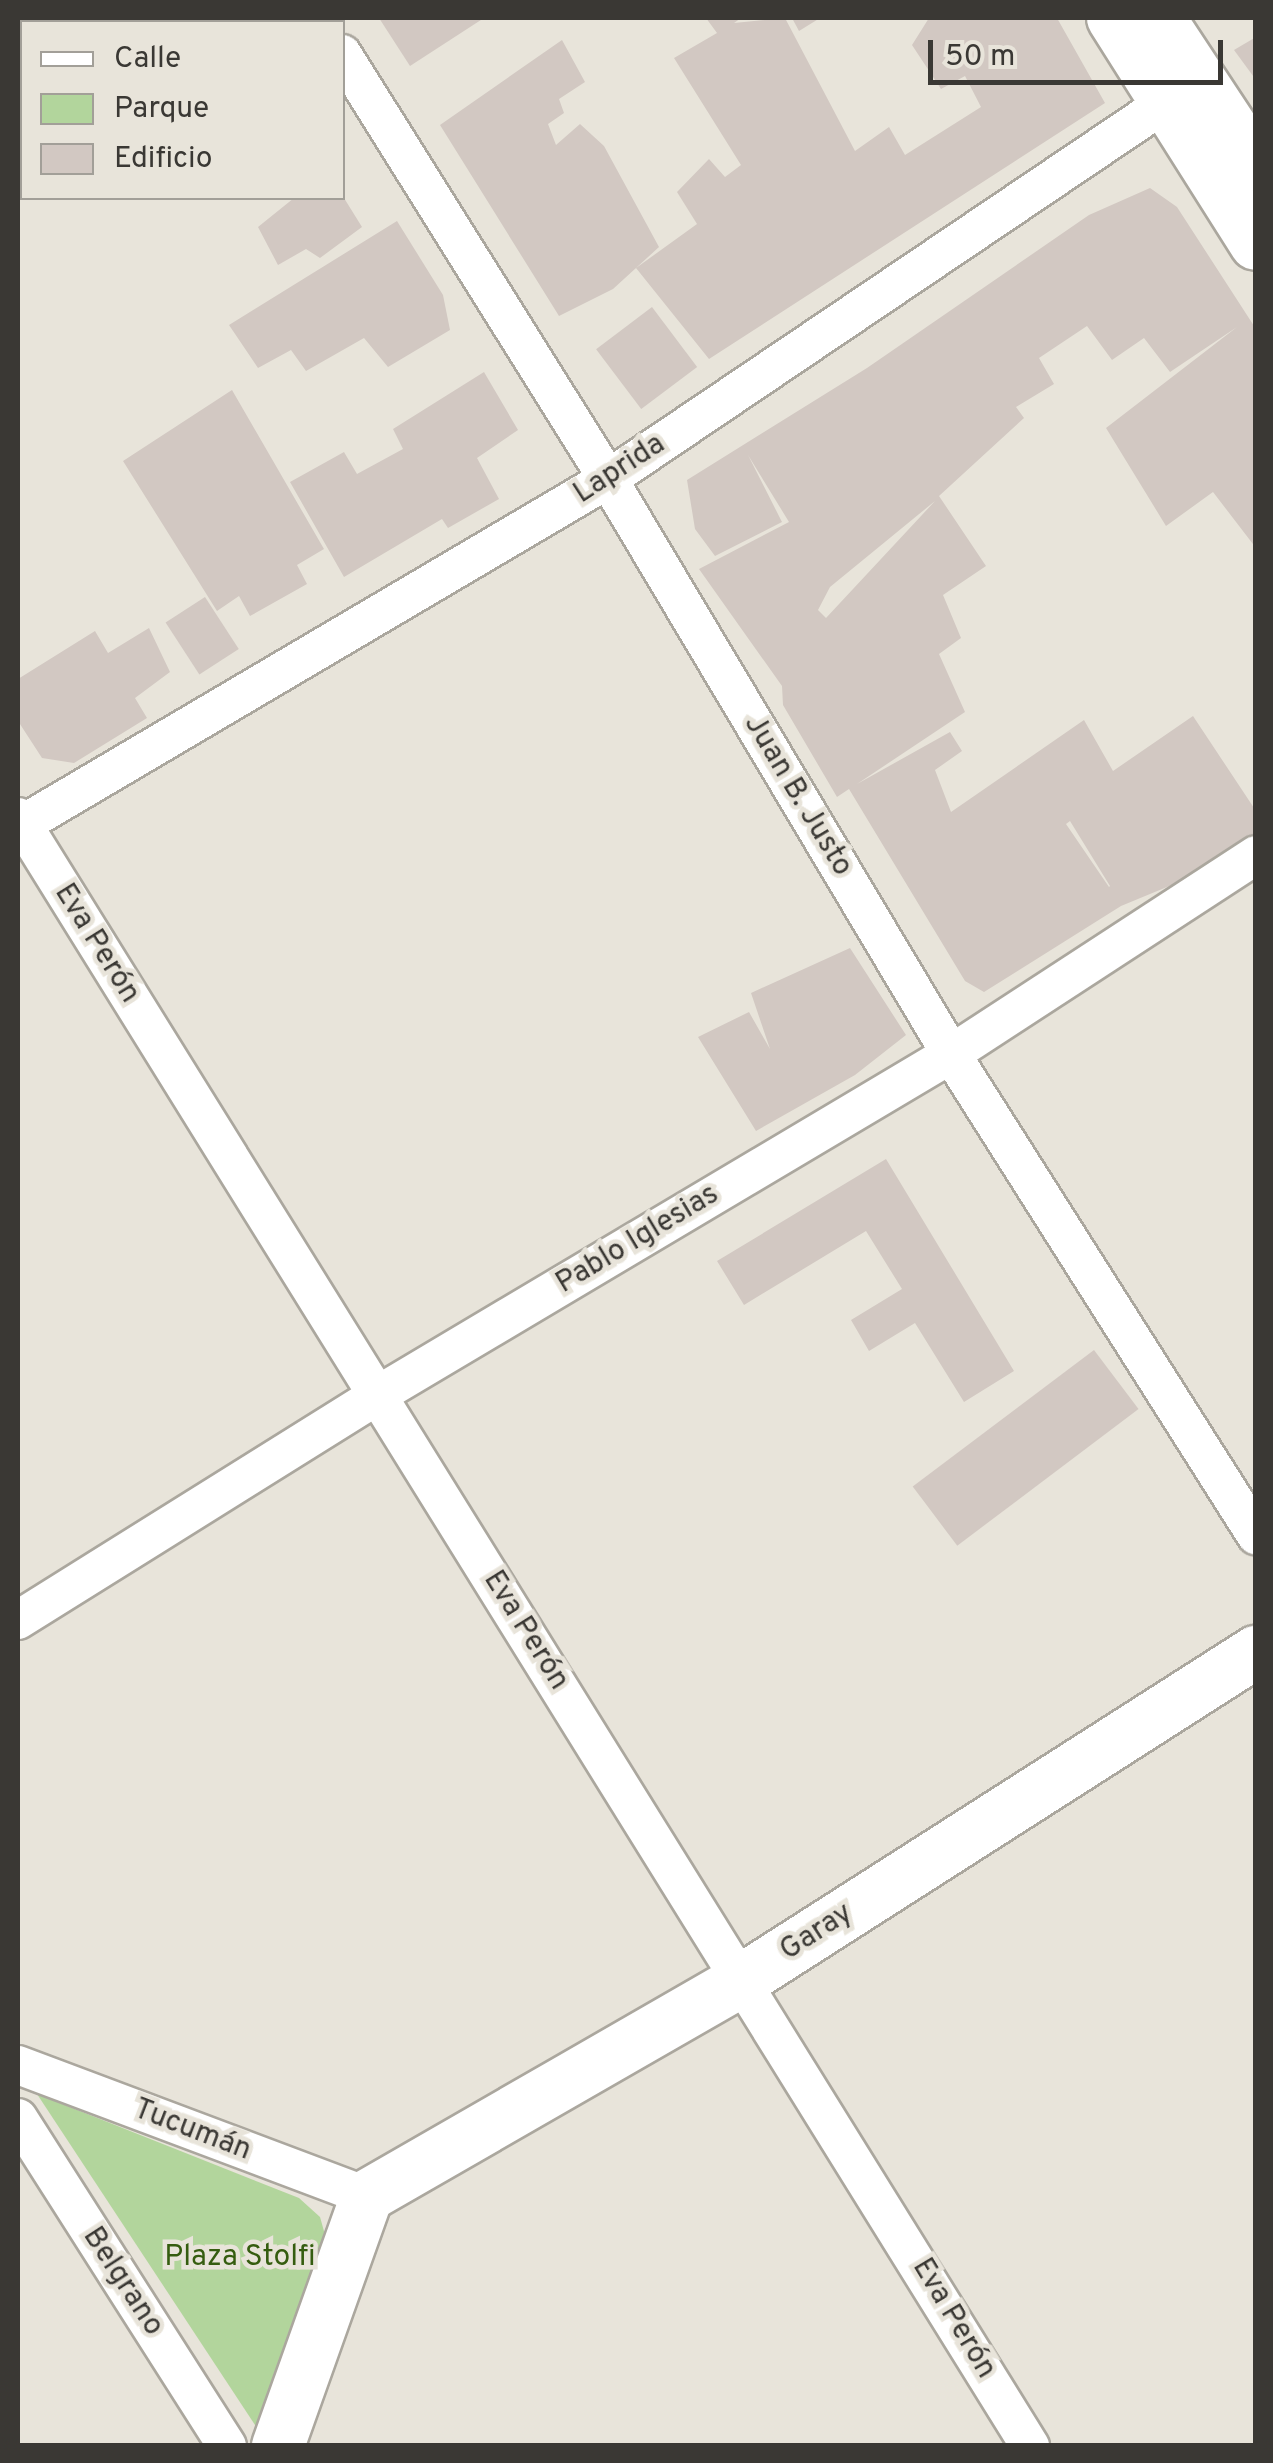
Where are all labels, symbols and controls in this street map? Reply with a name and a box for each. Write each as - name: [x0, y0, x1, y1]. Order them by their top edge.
- legend: [20, 20, 345, 200]
- scale bar: [933, 20, 1228, 82]
- text: 50 m: [945, 39, 1015, 76]
- text: Calle: [114, 41, 181, 78]
- text: Parque: [114, 91, 209, 128]
- text: Edificio: [114, 141, 212, 178]
- street label: Laprida: [568, 427, 672, 513]
- street label: Juan B. Justo: [735, 709, 859, 883]
- street label: Eva Perón: [45, 878, 147, 1010]
- street label: Pablo Iglesias: [550, 1177, 726, 1303]
- street label: Eva Perón: [474, 1565, 576, 1697]
- street label: Garay: [774, 1896, 860, 1970]
- street label: Tucumán: [128, 2092, 256, 2170]
- street label: Belgrano: [74, 2221, 170, 2343]
- park label: Plaza Stolfi: [164, 2240, 316, 2276]
- street label: Eva Perón: [903, 2252, 1003, 2386]

